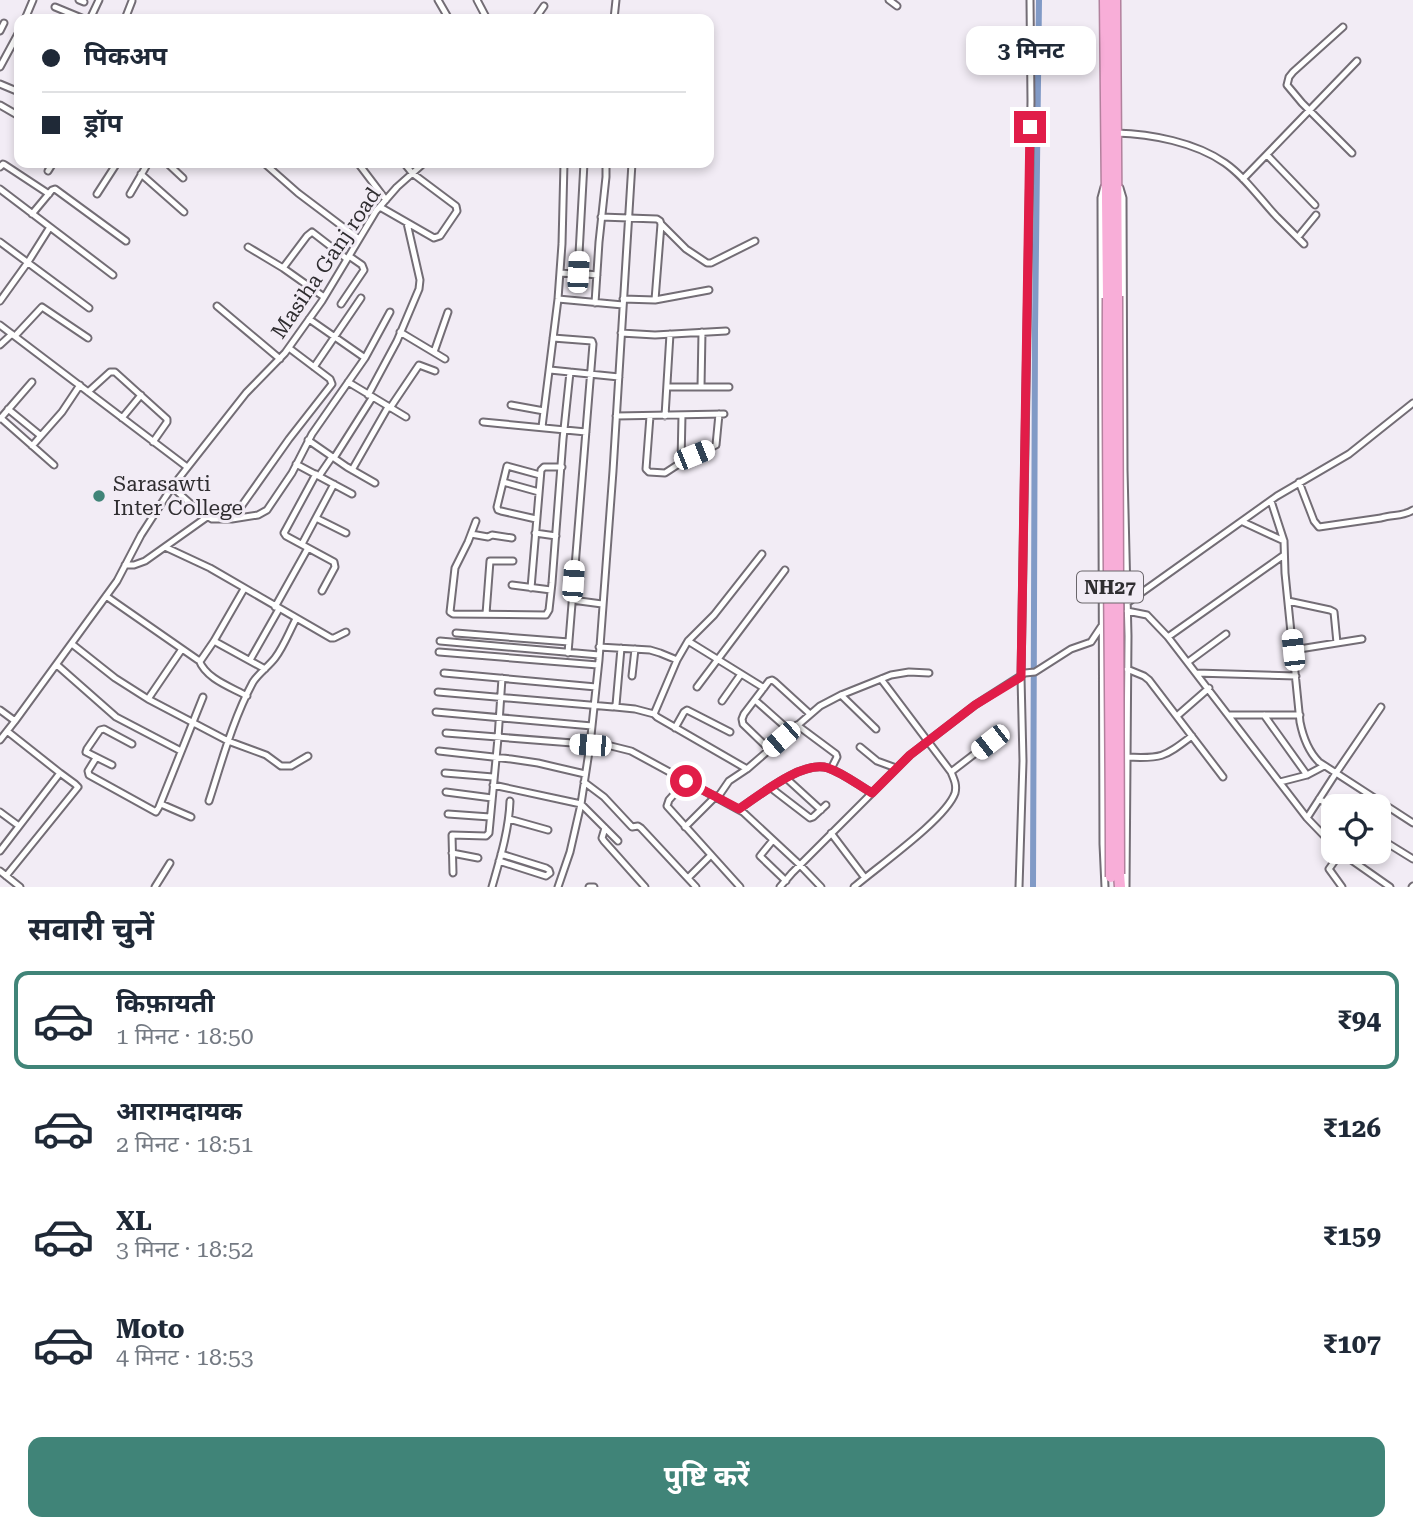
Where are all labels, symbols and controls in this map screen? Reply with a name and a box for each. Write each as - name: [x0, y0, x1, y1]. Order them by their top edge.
- callout: 3 मिनट: [965, 25, 1095, 74]
- text: 3 मिनट: [998, 37, 1064, 64]
- text: पिकअप: [84, 41, 167, 71]
- text: ड्रॉप: [84, 108, 122, 138]
- route end: [1014, 111, 1046, 143]
- street label: Masiha Ganj road: [267, 182, 386, 343]
- car: [567, 250, 590, 294]
- car: [671, 437, 718, 473]
- place label: Sarasawti Inter College: [113, 472, 243, 520]
- marker: Sarasawti Inter College: [91, 488, 107, 504]
- car: [562, 559, 585, 603]
- road number: NH27: [1077, 572, 1143, 602]
- car: [1281, 628, 1306, 672]
- car: [759, 717, 804, 761]
- car: [967, 721, 1014, 763]
- car: [569, 733, 612, 757]
- route start: [670, 765, 702, 797]
- map controls: [1321, 794, 1391, 864]
- button: locate: [1321, 794, 1391, 864]
- text: सवारी चुनें: [28, 910, 154, 948]
- text: किफ़ायती: [116, 988, 215, 1018]
- icon: car: [32, 989, 95, 1052]
- text: ₹94: [1337, 1005, 1381, 1035]
- text: 1 मिनट · 18:50: [116, 1023, 254, 1050]
- text: आरामदायक: [116, 1096, 242, 1126]
- icon: car: [32, 1097, 95, 1160]
- text: ₹126: [1323, 1113, 1381, 1143]
- text: 2 मिनट · 18:51: [116, 1131, 254, 1158]
- icon: car: [32, 1205, 95, 1268]
- text: XL: [116, 1206, 152, 1236]
- text: ₹159: [1323, 1221, 1381, 1251]
- text: 3 मिनट · 18:52: [116, 1236, 254, 1263]
- icon: car: [32, 1313, 95, 1376]
- text: Moto: [116, 1314, 185, 1344]
- text: ₹107: [1323, 1329, 1381, 1359]
- text: 4 मिनट · 18:53: [116, 1344, 254, 1371]
- button: पुष्टि करें: [28, 1437, 1385, 1517]

